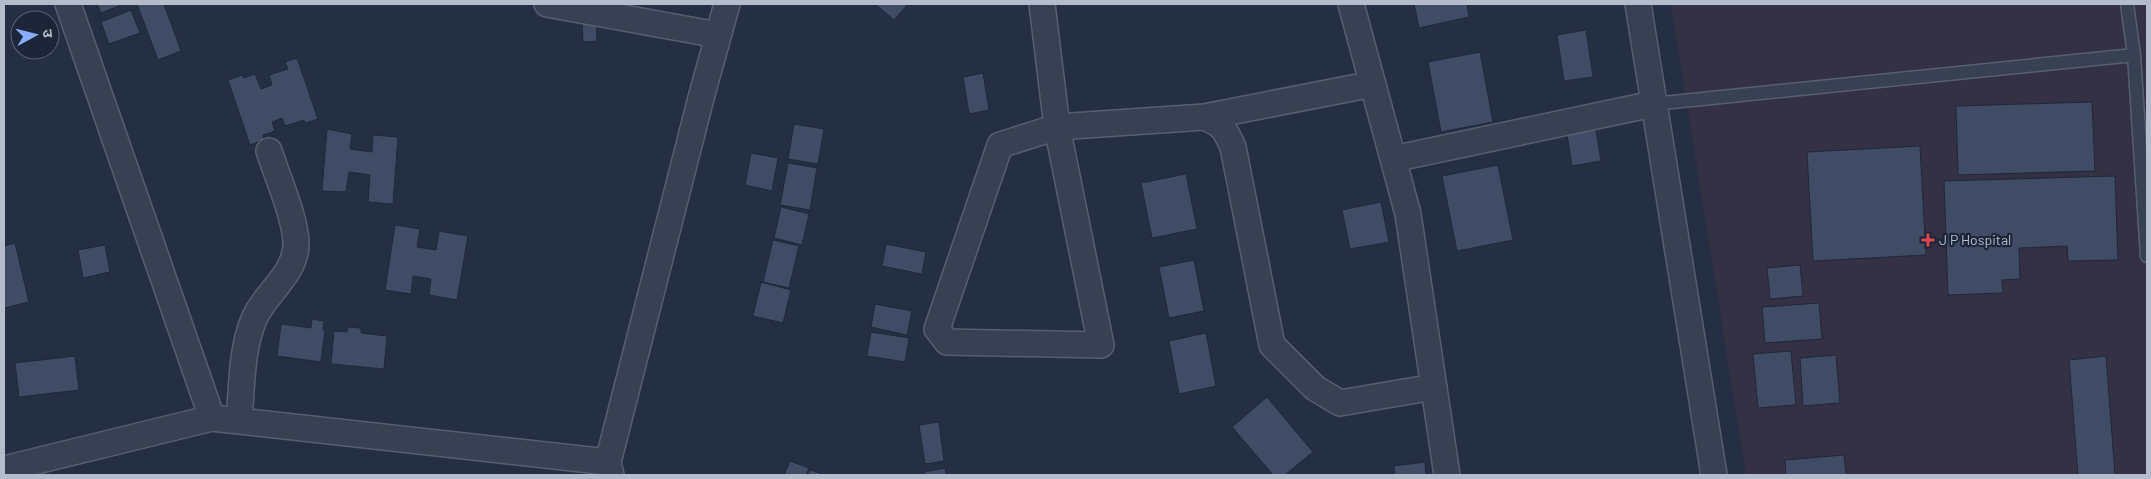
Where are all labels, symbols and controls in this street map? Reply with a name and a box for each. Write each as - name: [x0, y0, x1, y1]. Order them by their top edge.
- north arrow: [10, 10, 60, 60]
- text: उ: [39, 28, 57, 39]
- place label: J P Hospital: [1939, 231, 2011, 248]
- marker: J P Hospital: [1921, 233, 1935, 247]

